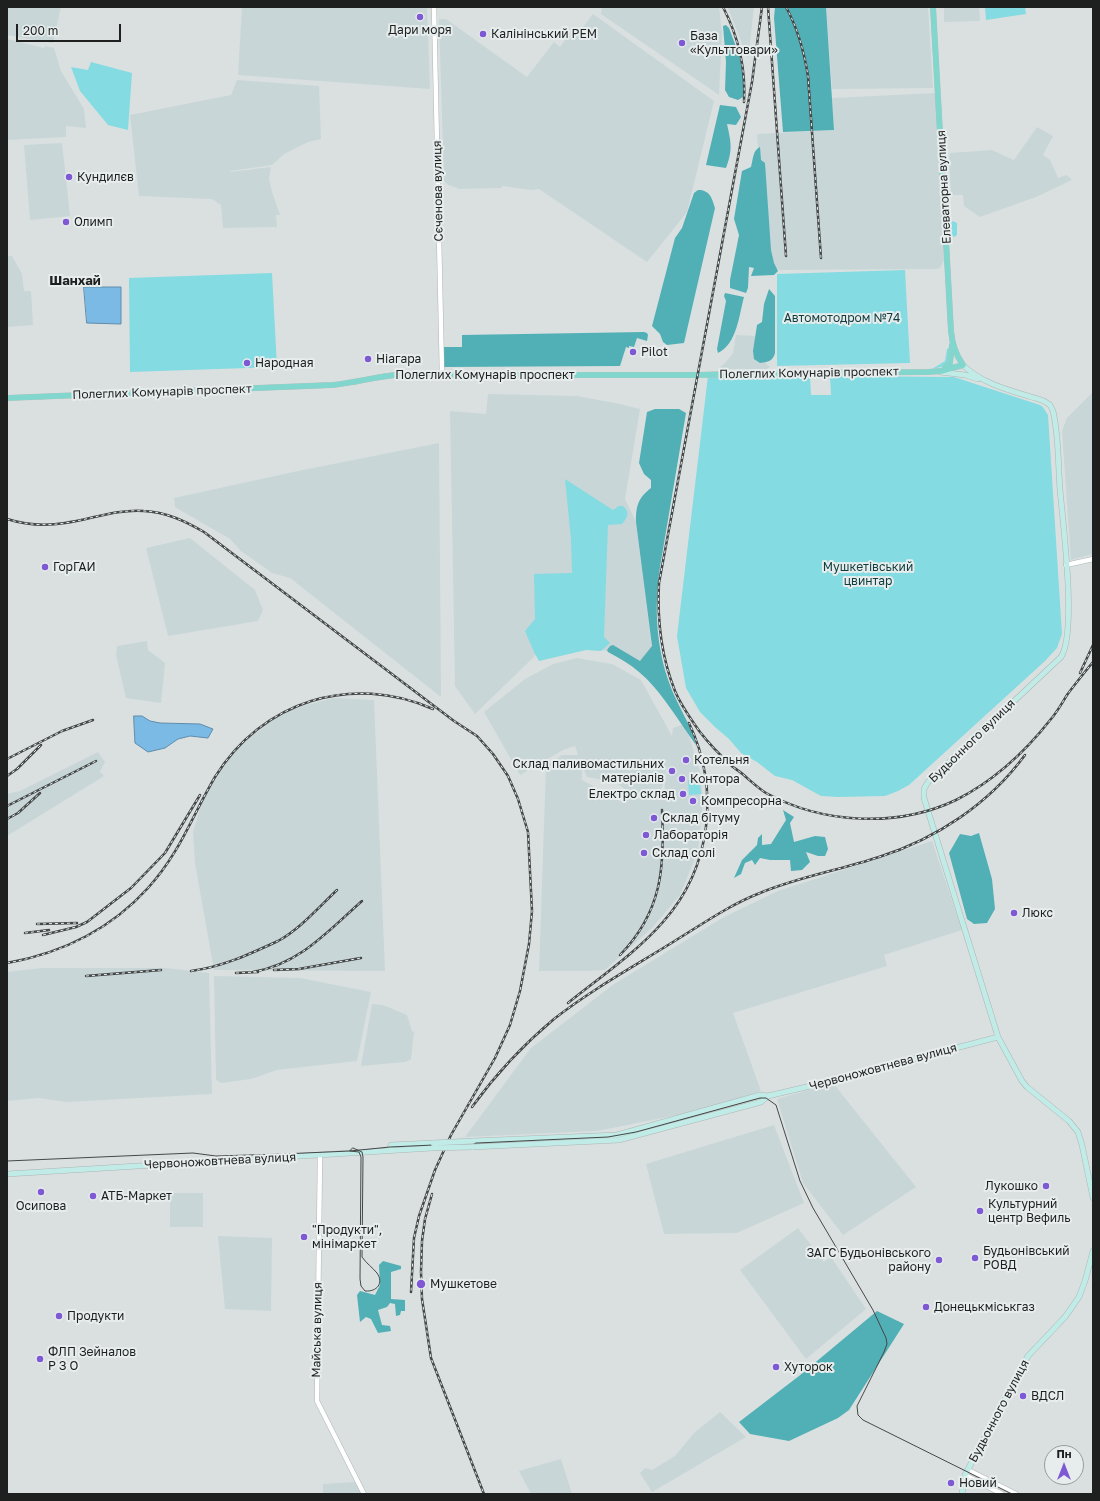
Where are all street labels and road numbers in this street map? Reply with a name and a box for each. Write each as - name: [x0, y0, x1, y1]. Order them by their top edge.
- street label: Елеваторна вулиця: [934, 130, 954, 244]
- street label: Сєченова вулиця: [430, 140, 446, 242]
- street label: Полеглих Комунарів проспект: [719, 364, 899, 382]
- street label: Полеглих Комунарів проспект: [395, 368, 575, 382]
- street label: Полеглих Комунарів проспект: [72, 382, 252, 402]
- street label: Будьонного вулиця: [926, 696, 1018, 786]
- street label: Червоножовтнева вулиця: [808, 1040, 958, 1094]
- street label: Червоножовтнева вулиця: [144, 1150, 296, 1172]
- street label: Майська вулиця: [309, 1282, 325, 1378]
- street label: Будьонного вулиця: [966, 1357, 1032, 1465]

